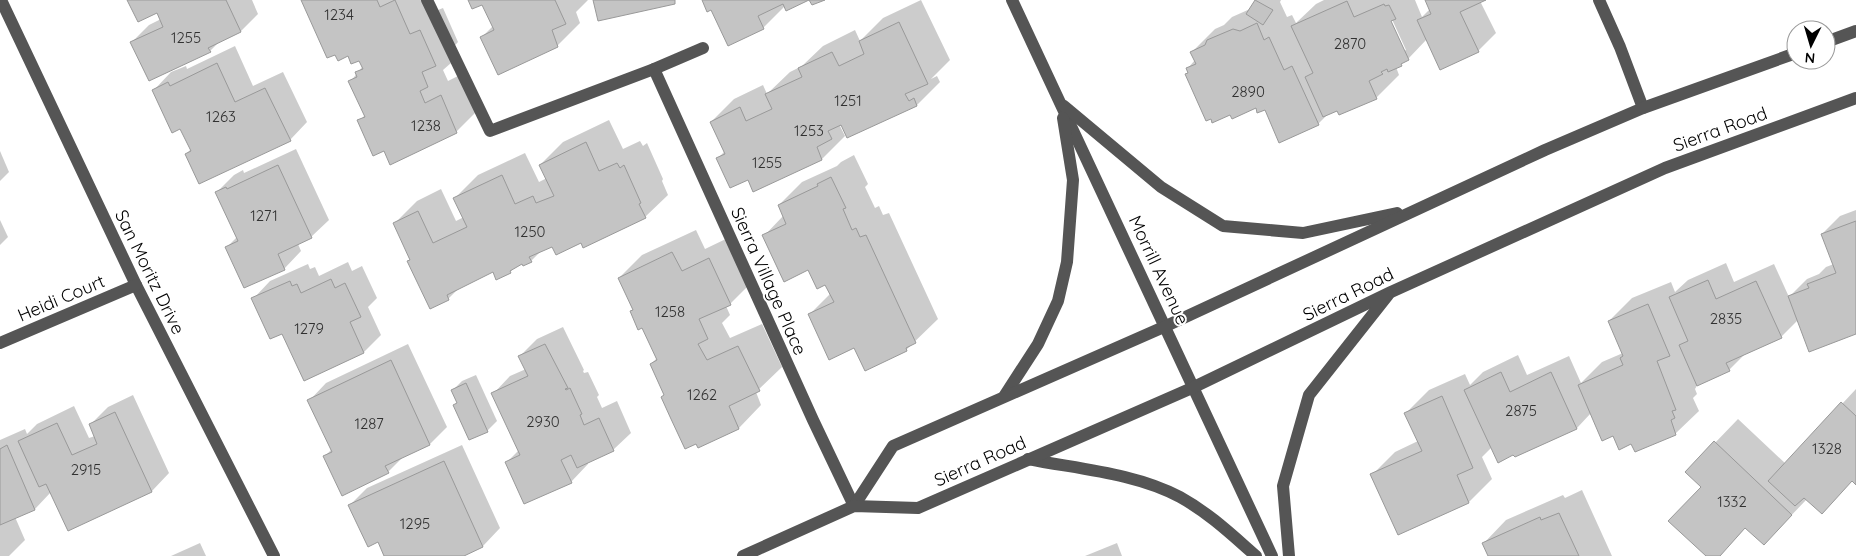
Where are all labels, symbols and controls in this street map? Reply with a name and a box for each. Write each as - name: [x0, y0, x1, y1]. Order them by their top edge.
- house number: 1234: [324, 5, 354, 24]
- north arrow: [1786, 20, 1836, 70]
- house number: 1255: [171, 28, 201, 47]
- house number: 2870: [1334, 34, 1366, 53]
- text: N: [1804, 49, 1816, 67]
- house number: 2890: [1231, 82, 1265, 101]
- house number: 1251: [834, 91, 862, 110]
- street label: Sierra Road: [1670, 101, 1770, 157]
- house number: 1263: [206, 107, 236, 126]
- house number: 1238: [411, 116, 441, 135]
- house number: 1253: [794, 121, 824, 140]
- house number: 1255: [752, 153, 782, 172]
- street label: Sierra Village Place: [726, 203, 812, 359]
- street label: San Moritz Drive: [110, 206, 190, 338]
- house number: 1271: [250, 206, 278, 225]
- street label: Morrill Avenue: [1124, 212, 1194, 328]
- house number: 1250: [515, 222, 546, 241]
- street label: Sierra Road: [1299, 262, 1397, 326]
- street label: Heidi Court: [14, 269, 108, 327]
- house number: 1258: [655, 302, 685, 321]
- house number: 2835: [1710, 309, 1742, 328]
- house number: 1279: [294, 319, 324, 338]
- house number: 1262: [687, 385, 717, 404]
- house number: 2875: [1505, 401, 1537, 420]
- house number: 2930: [526, 412, 560, 431]
- house number: 1287: [354, 414, 384, 433]
- street label: Sierra Road: [930, 431, 1030, 491]
- house number: 1328: [1812, 439, 1842, 458]
- house number: 2915: [71, 460, 101, 479]
- house number: 1332: [1717, 492, 1747, 511]
- house number: 1295: [400, 514, 430, 533]

